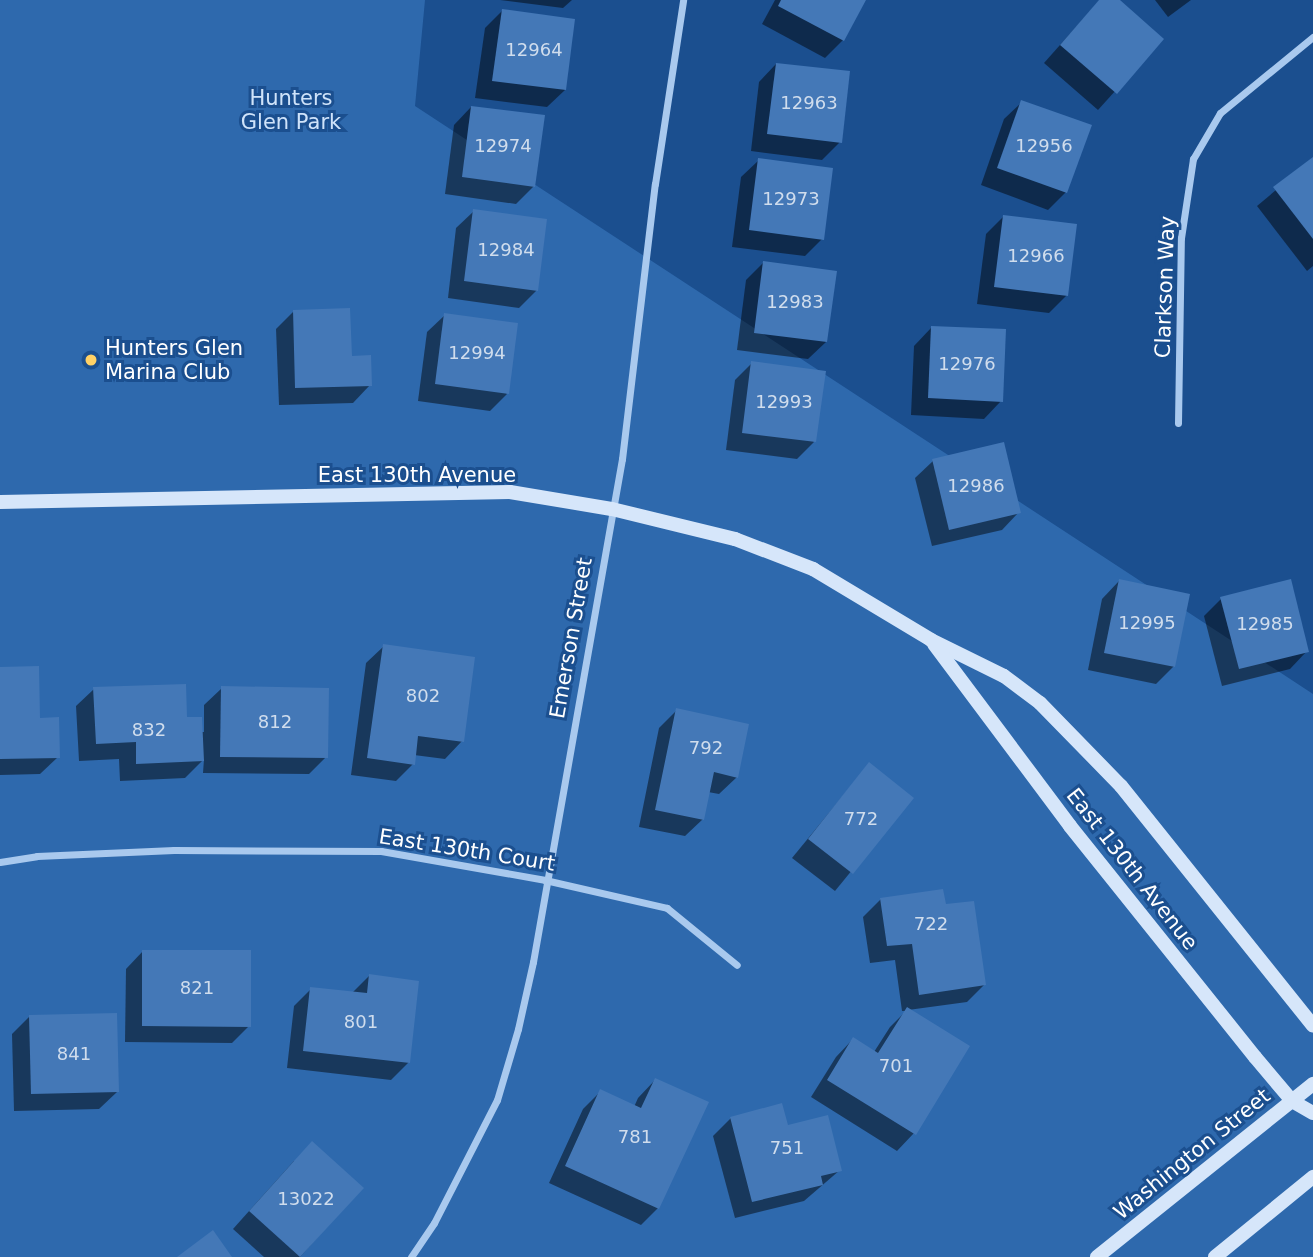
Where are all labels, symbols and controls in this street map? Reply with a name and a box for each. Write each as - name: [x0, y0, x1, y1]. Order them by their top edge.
- house number: 12964: [505, 39, 563, 61]
- park label: Hunters Glen Park: [241, 85, 341, 135]
- house number: 12963: [780, 92, 838, 114]
- house number: 12974: [474, 135, 532, 157]
- house number: 12956: [1015, 135, 1073, 157]
- house number: 12973: [762, 188, 820, 210]
- street label: Clarkson Way: [1150, 215, 1180, 359]
- house number: 12984: [477, 239, 535, 261]
- house number: 12966: [1007, 245, 1065, 267]
- house number: 12983: [766, 291, 824, 313]
- place label: Hunters Glen Marina Club: [105, 335, 243, 385]
- house number: 12994: [448, 342, 506, 364]
- marker: Hunters Glen Marina Club: [83, 352, 99, 368]
- house number: 12976: [938, 353, 996, 375]
- house number: 12993: [755, 391, 813, 413]
- street label: East 130th Avenue: [318, 462, 516, 488]
- house number: 12986: [947, 475, 1005, 497]
- street label: Emerson Street: [544, 556, 598, 720]
- house number: 12995: [1118, 612, 1176, 634]
- house number: 12985: [1236, 613, 1294, 635]
- house number: 802: [406, 685, 440, 707]
- house number: 812: [258, 711, 292, 733]
- house number: 832: [132, 719, 166, 741]
- house number: 792: [689, 737, 723, 759]
- street label: East 130th Avenue: [1061, 783, 1203, 955]
- house number: 772: [844, 808, 878, 830]
- street label: East 130th Court: [377, 824, 557, 876]
- house number: 722: [914, 913, 948, 935]
- house number: 821: [180, 977, 214, 999]
- house number: 801: [344, 1011, 378, 1033]
- house number: 841: [57, 1043, 91, 1065]
- house number: 701: [879, 1055, 913, 1077]
- street label: Washington Street: [1109, 1083, 1275, 1225]
- house number: 781: [618, 1126, 652, 1148]
- house number: 751: [770, 1137, 804, 1159]
- house number: 13022: [277, 1188, 335, 1210]

